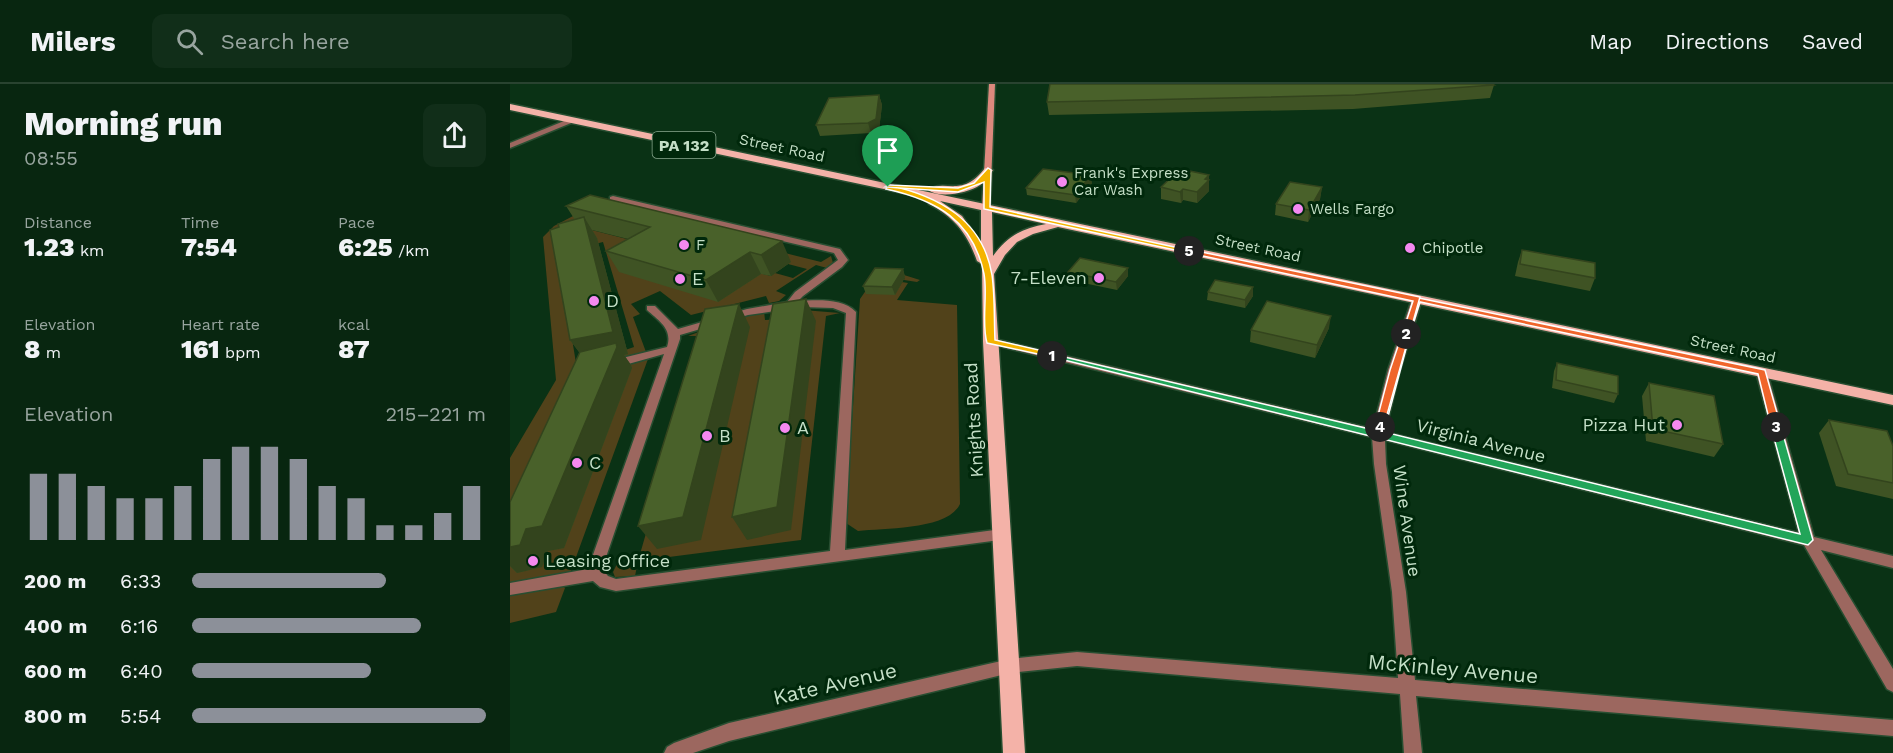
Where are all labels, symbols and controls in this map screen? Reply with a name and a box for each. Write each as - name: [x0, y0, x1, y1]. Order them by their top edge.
- search box: [152, 14, 572, 68]
- text: Milers: [30, 25, 116, 58]
- icon: search: [173, 25, 206, 58]
- text: Search here: [221, 29, 350, 54]
- text: Map: [1589, 29, 1632, 54]
- text: Directions: [1665, 29, 1769, 54]
- text: Saved: [1802, 29, 1863, 54]
- text: Morning run: [24, 104, 223, 143]
- button: share: [423, 104, 486, 167]
- pin: [862, 125, 913, 187]
- street label: Street Road: [738, 130, 826, 166]
- road number: PA 132: [652, 132, 716, 158]
- icon: arrive: [871, 134, 904, 167]
- text: 08:55: [24, 146, 78, 170]
- place label: Frank's Express Car Wash: [1074, 164, 1188, 199]
- marker: Frank's Express Car Wash: [1055, 175, 1069, 189]
- place label: Wells Fargo: [1310, 200, 1394, 218]
- marker: Wells Fargo: [1291, 202, 1305, 216]
- text: Distance: [24, 213, 92, 232]
- text: Time: [181, 213, 219, 232]
- text: Pace: [338, 213, 375, 232]
- street label: Street Road: [1214, 230, 1302, 266]
- text: 1.23: [24, 232, 75, 262]
- text: 7:54: [181, 232, 237, 262]
- text: 6:25: [338, 232, 393, 262]
- place label: F: [696, 236, 705, 254]
- pin: 5: [1174, 236, 1204, 266]
- marker: F: [677, 238, 691, 252]
- place label: Chipotle: [1422, 239, 1483, 257]
- text: km: [75, 241, 104, 260]
- text: /km: [393, 241, 430, 260]
- text: 5: [1184, 241, 1194, 260]
- marker: Chipotle: [1403, 241, 1417, 255]
- place label: 7-Eleven: [1011, 267, 1087, 288]
- place label: E: [692, 268, 703, 289]
- marker: 7-Eleven: [1092, 271, 1106, 285]
- marker: E: [673, 272, 687, 286]
- place label: D: [606, 290, 619, 311]
- marker: D: [587, 294, 601, 308]
- text: Elevation: [24, 315, 95, 334]
- text: Heart rate: [181, 315, 260, 334]
- text: kcal: [338, 315, 370, 334]
- pin: 2: [1391, 319, 1421, 349]
- text: 2: [1401, 324, 1411, 343]
- street label: Street Road: [1689, 331, 1777, 367]
- text: 8: [24, 334, 40, 364]
- text: 161: [181, 334, 220, 364]
- text: 87: [338, 334, 370, 364]
- pin: 1: [1037, 341, 1067, 371]
- text: m: [40, 343, 61, 362]
- text: bpm: [220, 343, 260, 362]
- text: 1: [1049, 346, 1055, 365]
- street label: Knights Road: [960, 362, 987, 478]
- text: Elevation: [24, 402, 113, 426]
- text: 215–221 m: [385, 402, 486, 426]
- pin: 4: [1365, 412, 1395, 442]
- pin: 3: [1761, 412, 1791, 442]
- street label: Virginia Avenue: [1414, 414, 1548, 467]
- place label: Pizza Hut: [1582, 414, 1665, 435]
- place label: A: [797, 417, 809, 438]
- text: 4: [1375, 417, 1385, 436]
- text: 3: [1771, 417, 1781, 436]
- marker: Pizza Hut: [1670, 418, 1684, 432]
- marker: A: [778, 421, 792, 435]
- place label: B: [719, 425, 731, 446]
- marker: B: [700, 429, 714, 443]
- place label: C: [589, 452, 601, 473]
- marker: C: [570, 456, 584, 470]
- street label: Wine Avenue: [1389, 464, 1426, 578]
- place label: Leasing Office: [545, 550, 670, 571]
- marker: Leasing Office: [526, 554, 540, 568]
- text: 200 m: [24, 569, 86, 593]
- text: 6:33: [120, 569, 161, 593]
- text: 400 m: [24, 614, 87, 638]
- text: 6:16: [120, 614, 158, 638]
- street label: McKinley Avenue: [1367, 649, 1539, 688]
- street label: Kate Avenue: [770, 657, 899, 710]
- text: 600 m: [24, 659, 87, 683]
- text: 6:40: [120, 659, 163, 683]
- text: 800 m: [24, 704, 87, 728]
- text: 5:54: [120, 704, 161, 728]

